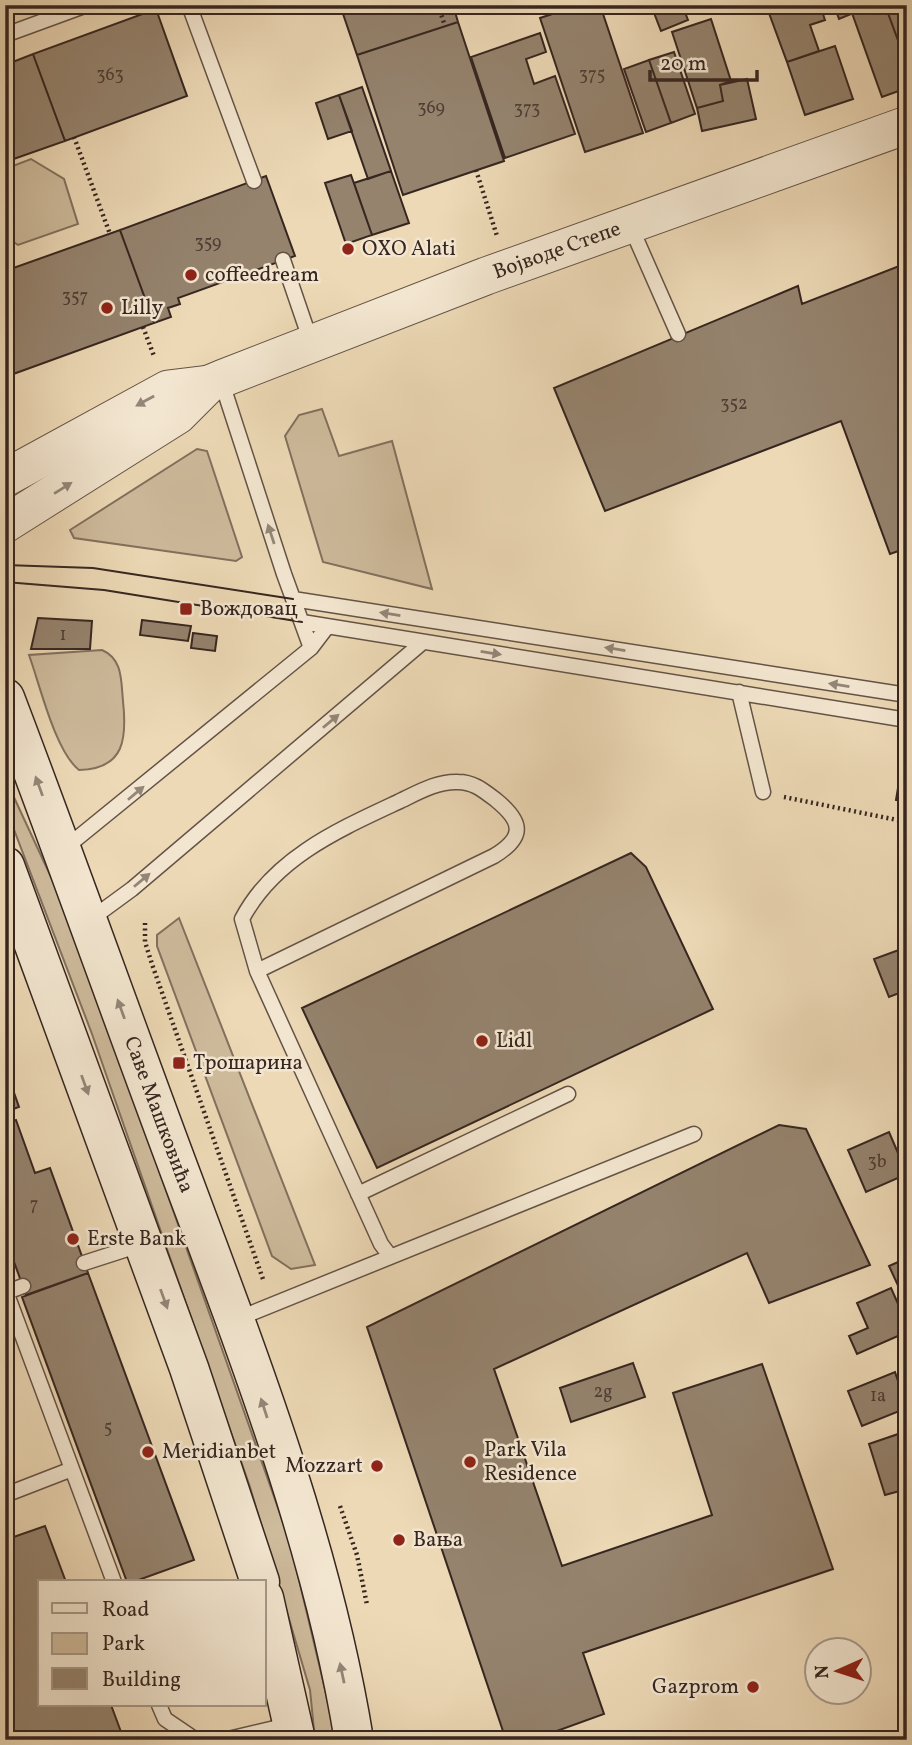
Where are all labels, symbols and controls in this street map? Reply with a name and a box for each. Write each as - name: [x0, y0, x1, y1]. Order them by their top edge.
- scale bar: [650, 38, 756, 82]
- text: 20 m: [660, 50, 706, 79]
- house number: 363: [96, 63, 124, 88]
- house number: 375: [579, 63, 605, 88]
- house number: 369: [417, 96, 445, 121]
- house number: 373: [514, 97, 540, 122]
- street label: Војводе Степе: [489, 214, 625, 287]
- house number: 359: [195, 231, 221, 256]
- place label: OXO Alati: [362, 235, 456, 264]
- marker: OXO Alati: [340, 241, 356, 257]
- place label: coffeedream: [205, 261, 319, 290]
- marker: coffeedream: [183, 267, 199, 283]
- house number: 357: [62, 285, 88, 310]
- place label: Lilly: [121, 294, 164, 323]
- marker: Lilly: [99, 300, 115, 316]
- house number: 352: [720, 392, 748, 417]
- one-way arrow: [135, 396, 155, 407]
- one-way arrow: [53, 481, 73, 494]
- one-way arrow: [265, 524, 276, 545]
- place label: Вождовац: [200, 595, 298, 624]
- marker: Вождовац: [178, 601, 194, 617]
- one-way arrow: [379, 608, 401, 619]
- house number: 1: [60, 623, 66, 648]
- one-way arrow: [603, 644, 625, 655]
- one-way arrow: [480, 648, 502, 659]
- one-way arrow: [828, 679, 850, 690]
- one-way arrow: [322, 714, 339, 729]
- one-way arrow: [33, 776, 44, 797]
- one-way arrow: [127, 786, 144, 801]
- one-way arrow: [134, 873, 151, 888]
- one-way arrow: [115, 999, 126, 1020]
- place label: Lidl: [496, 1027, 532, 1056]
- street label: Саве Машковића: [117, 1032, 201, 1197]
- marker: Lidl: [474, 1033, 490, 1049]
- place label: Трошарина: [193, 1049, 303, 1078]
- marker: Трошарина: [171, 1055, 187, 1071]
- one-way arrow: [80, 1075, 91, 1096]
- house number: 3b: [867, 1150, 887, 1175]
- house number: 7: [30, 1193, 38, 1218]
- place label: Erste Bank: [87, 1225, 187, 1254]
- marker: Erste Bank: [65, 1231, 81, 1247]
- one-way arrow: [159, 1288, 170, 1309]
- house number: 2g: [594, 1380, 612, 1405]
- house number: 1a: [870, 1384, 886, 1409]
- one-way arrow: [258, 1397, 269, 1418]
- house number: 5: [104, 1416, 112, 1441]
- place label: Park Vila Residence: [484, 1436, 577, 1489]
- place label: Meridianbet: [162, 1438, 276, 1467]
- marker: Meridianbet: [140, 1444, 156, 1460]
- place label: Mozzart: [285, 1452, 363, 1481]
- marker: Park Vila Residence: [462, 1454, 478, 1470]
- marker: Mozzart: [369, 1458, 385, 1474]
- place label: Вања: [413, 1526, 463, 1555]
- marker: Вања: [391, 1532, 407, 1548]
- legend: [38, 1580, 266, 1706]
- text: Road: [102, 1596, 149, 1625]
- text: Park: [102, 1630, 145, 1659]
- north arrow: [804, 1636, 874, 1706]
- one-way arrow: [337, 1661, 348, 1683]
- text: N: [810, 1664, 836, 1679]
- text: Building: [102, 1666, 181, 1695]
- place label: Gazprom: [652, 1673, 739, 1702]
- marker: Gazprom: [745, 1679, 761, 1695]

